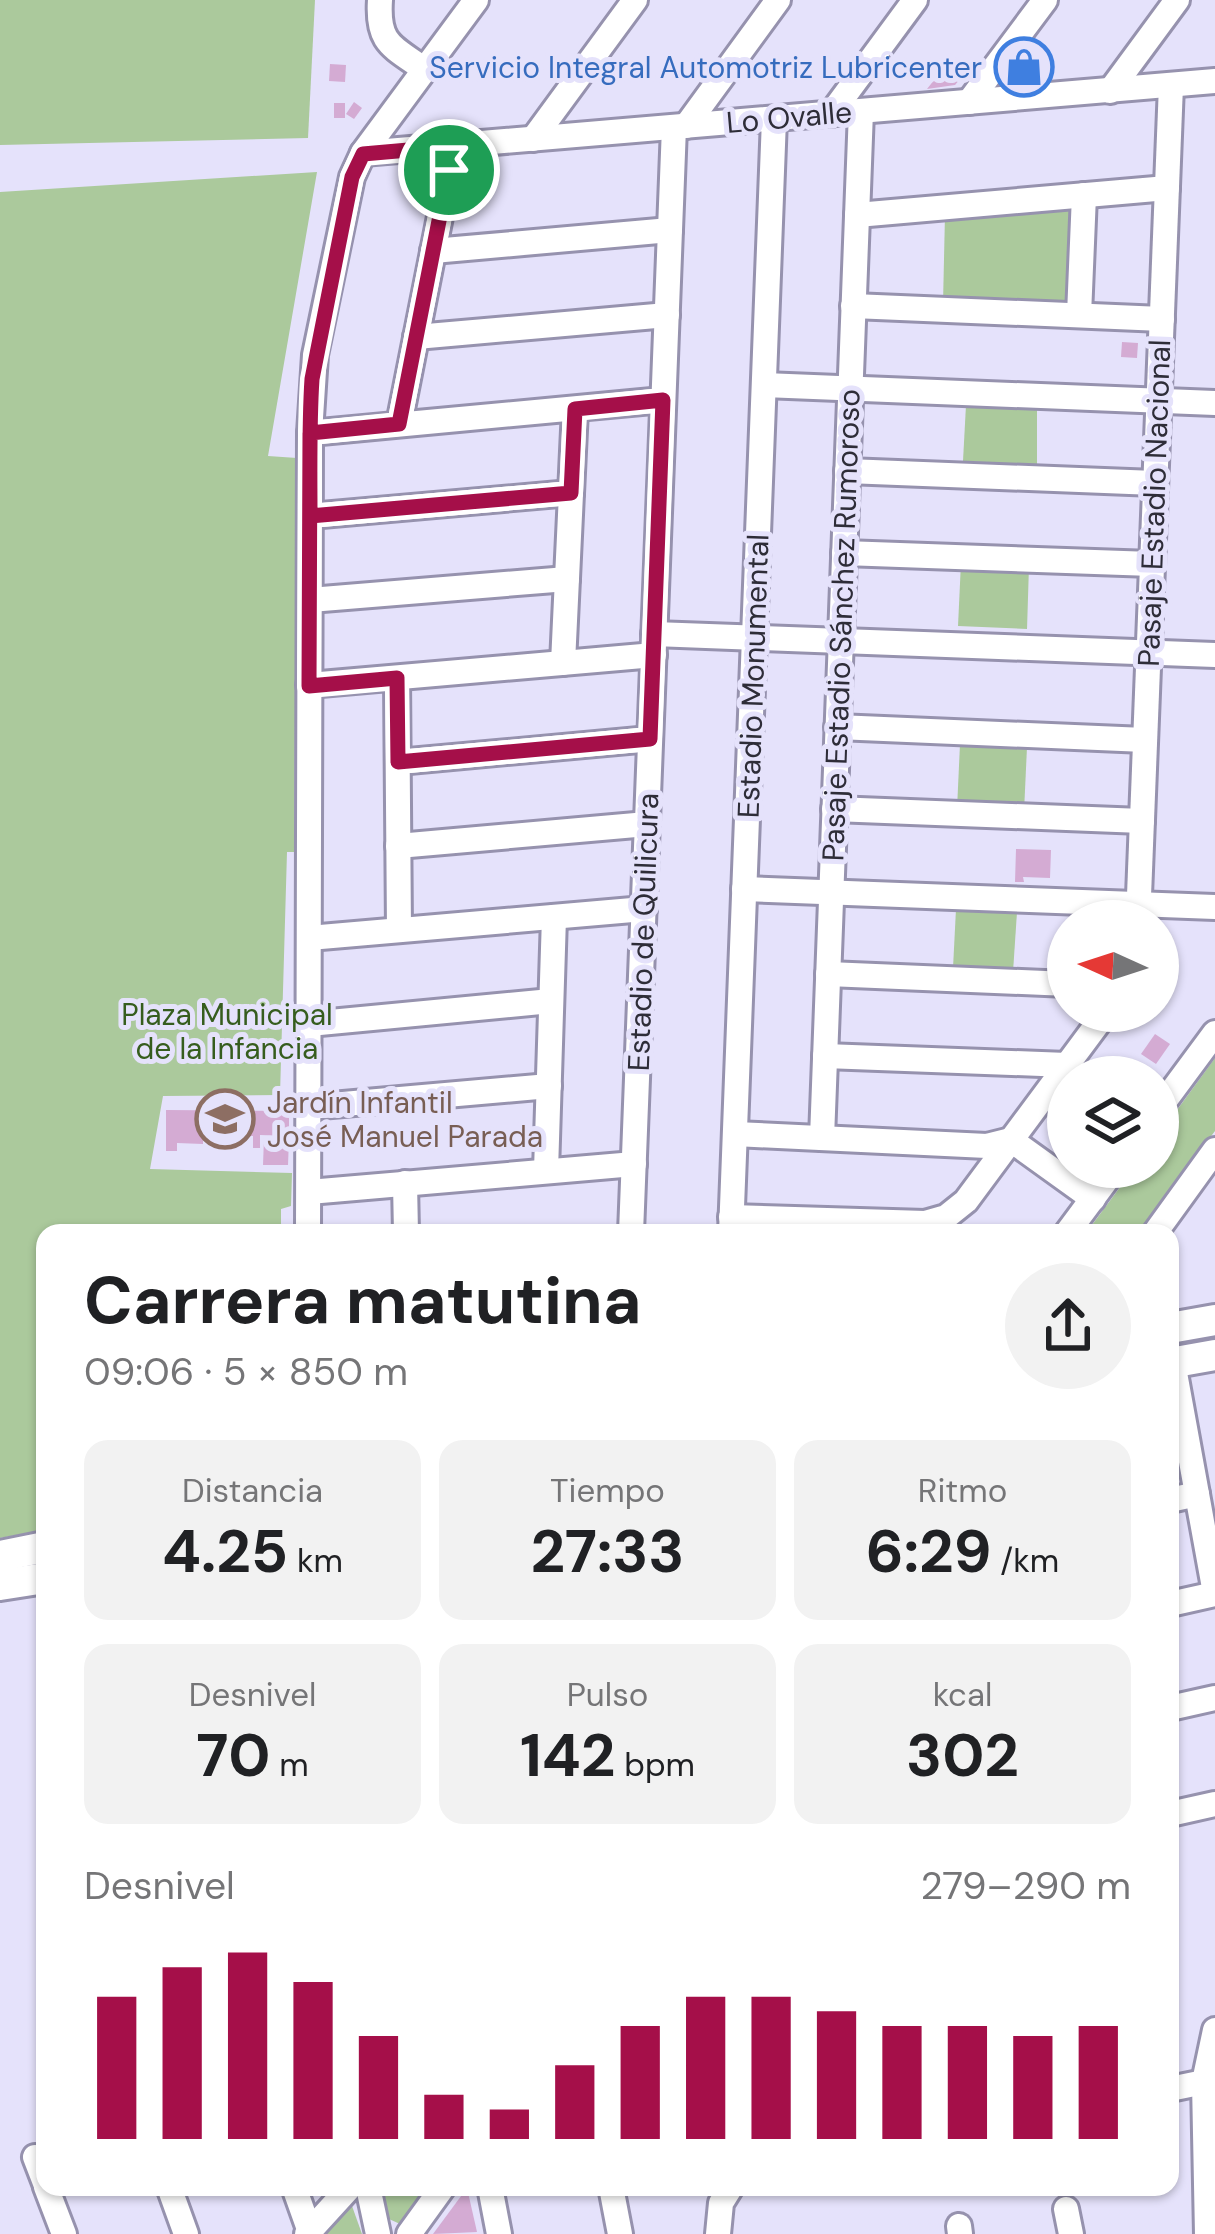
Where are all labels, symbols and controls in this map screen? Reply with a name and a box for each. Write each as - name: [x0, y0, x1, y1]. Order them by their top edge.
- shop icon: Servicio Integral Automotriz Lubricenter: [993, 36, 1055, 98]
- place label: Servicio Integral Automotriz Lubricenter: [429, 48, 982, 87]
- street label: Lo Ovalle: [725, 92, 853, 142]
- pin: [398, 119, 500, 221]
- icon: arrive: [416, 137, 482, 203]
- street label: Pasaje Estadio Nacional: [1129, 339, 1179, 667]
- street label: Pasaje Estadio Sánchez Rumoroso: [813, 388, 869, 862]
- street label: Estadio Monumental: [729, 533, 777, 819]
- street label: Estadio de Quilicura: [619, 792, 667, 1072]
- north arrow: [1047, 900, 1179, 1032]
- map controls: [1047, 900, 1179, 1188]
- park label: Plaza Municipal de la Infancia: [121, 995, 333, 1068]
- button: layers: [1047, 1056, 1179, 1188]
- place label: Jardín Infantil José Manuel Parada: [267, 1083, 543, 1156]
- school or university icon: Jardín Infantil José Manuel Parada: [194, 1088, 256, 1150]
- text: Carrera matutina: [84, 1258, 641, 1343]
- button: share: [1005, 1263, 1131, 1389]
- text: 09:06 · 5 × 850 m: [84, 1346, 408, 1397]
- text: Distancia: [182, 1469, 323, 1512]
- text: Tiempo: [550, 1469, 665, 1512]
- text: Ritmo: [918, 1469, 1007, 1512]
- text: 4.25: [162, 1512, 288, 1591]
- text: 27:33: [530, 1512, 685, 1591]
- text: 6:29: [866, 1512, 992, 1591]
- text: km: [288, 1539, 343, 1582]
- text: /km: [992, 1539, 1059, 1582]
- text: Desnivel: [189, 1673, 316, 1716]
- text: Pulso: [567, 1673, 648, 1716]
- text: kcal: [933, 1673, 992, 1716]
- text: 70: [196, 1716, 270, 1795]
- text: 142: [520, 1716, 615, 1795]
- text: 302: [906, 1716, 1019, 1795]
- text: m: [270, 1743, 309, 1786]
- text: bpm: [615, 1743, 695, 1786]
- text: Desnivel: [84, 1860, 235, 1911]
- text: 279–290 m: [920, 1860, 1131, 1911]

